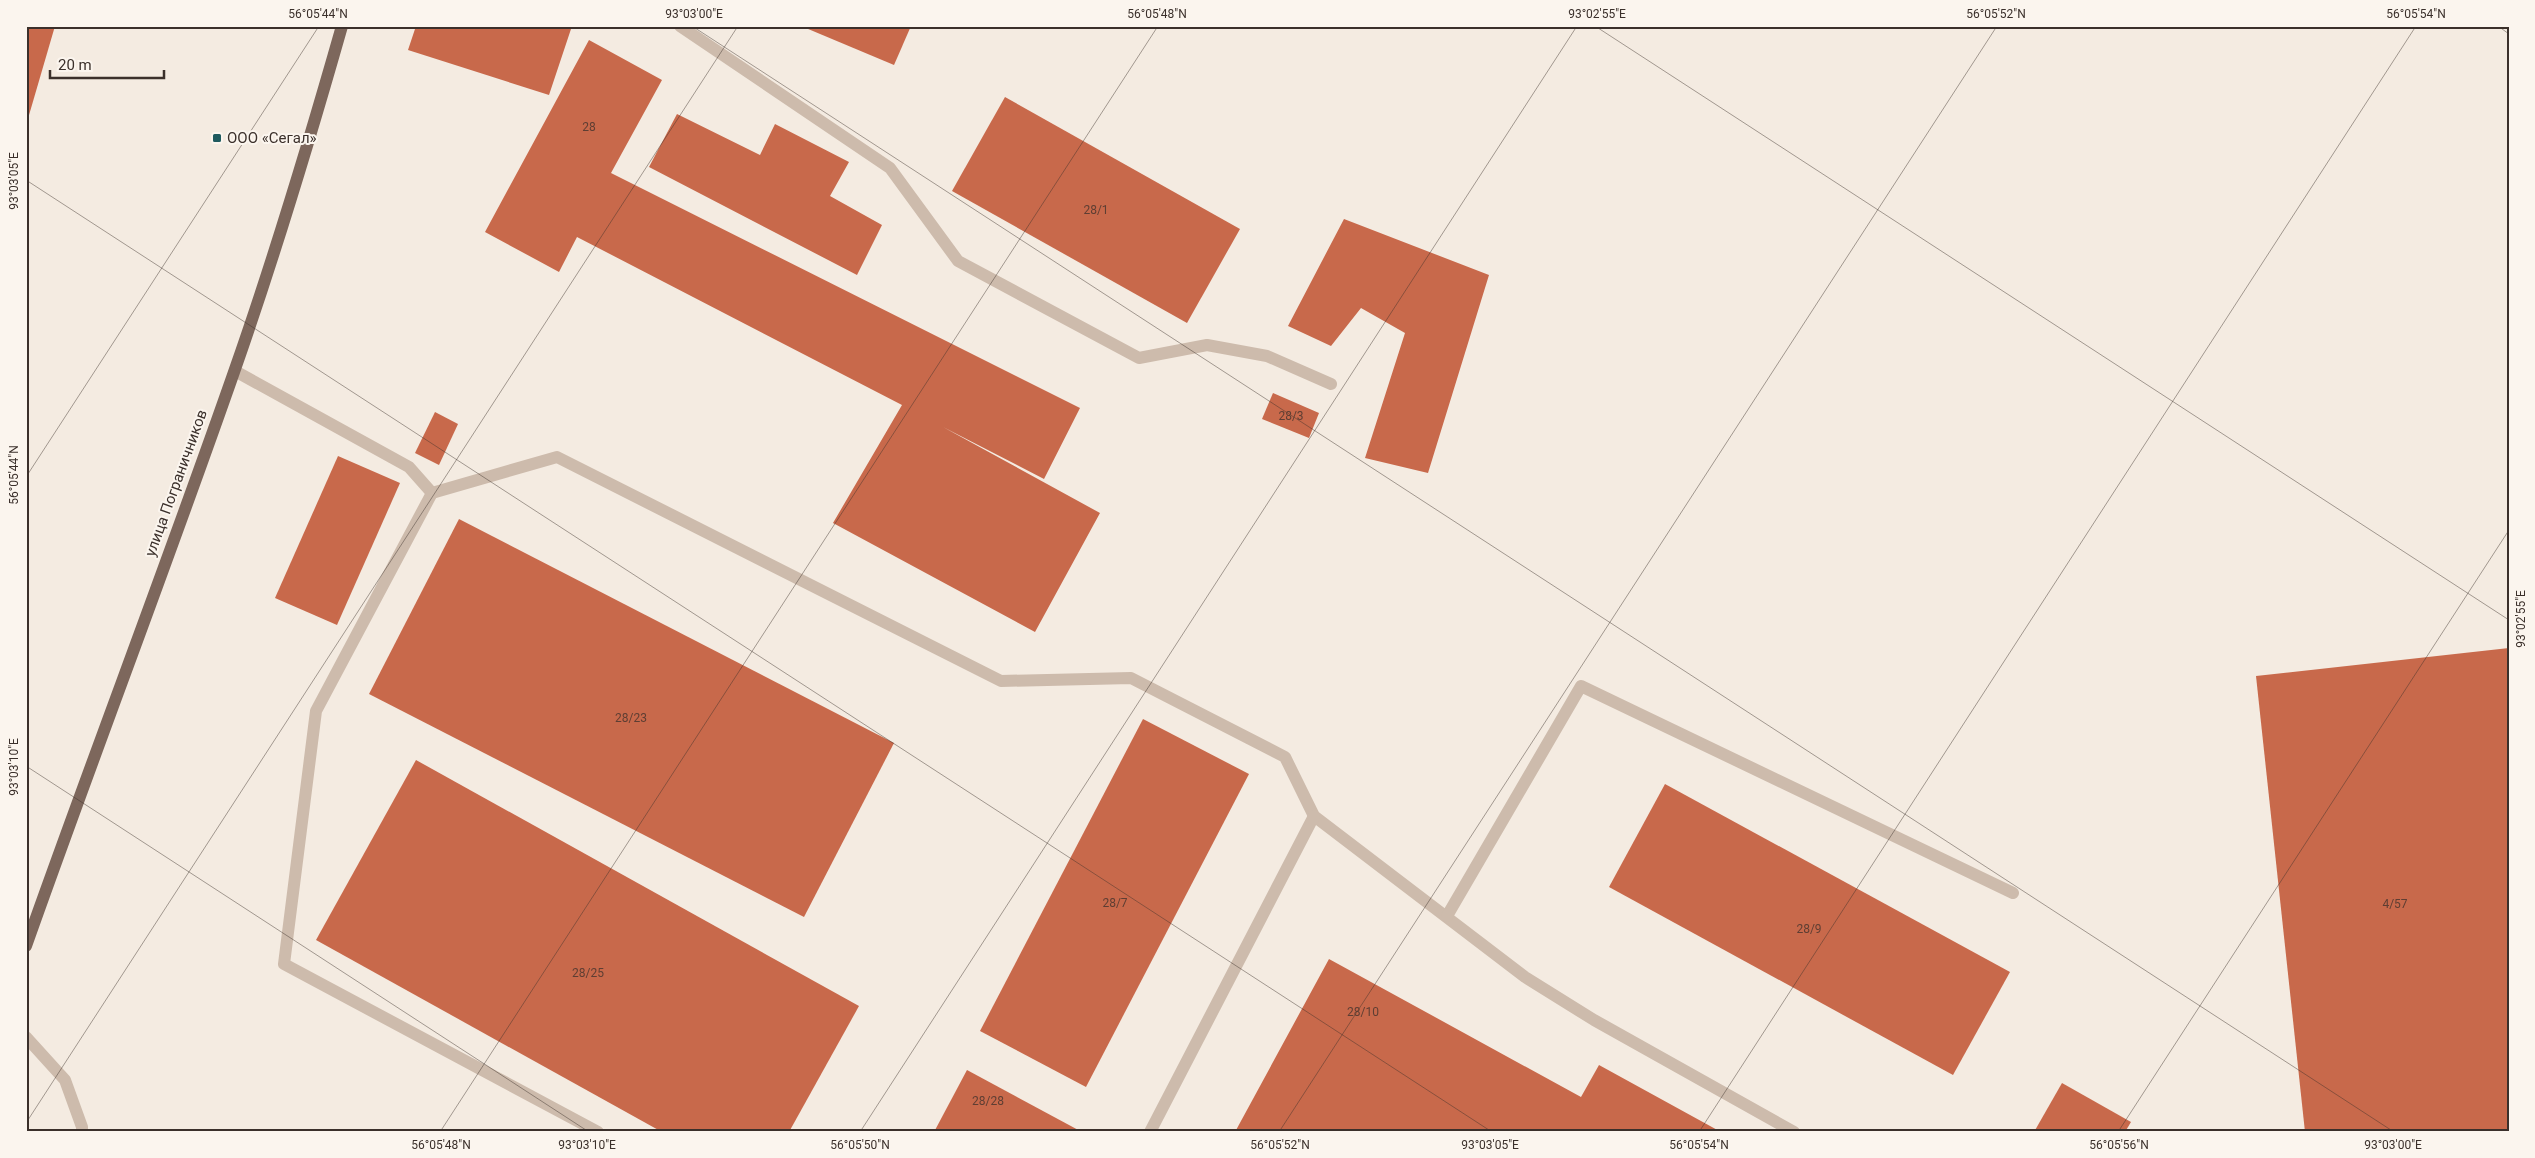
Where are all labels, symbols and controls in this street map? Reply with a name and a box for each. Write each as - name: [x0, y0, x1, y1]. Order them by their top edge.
- text: 56°05'44"N: [288, 7, 348, 21]
- text: 93°03'00"E: [665, 7, 723, 21]
- text: 56°05'48"N: [1127, 7, 1187, 21]
- text: 93°02'55"E: [1568, 7, 1626, 21]
- text: 56°05'52"N: [1966, 7, 2026, 21]
- text: 56°05'54"N: [2386, 7, 2446, 21]
- scale bar: [50, 48, 164, 80]
- text: 20 m: [58, 56, 92, 74]
- house number: 28: [582, 120, 596, 134]
- place label: ООО «Сегал»: [227, 129, 317, 147]
- marker: ООО «Сегал»: [211, 132, 223, 144]
- text: 93°03'05"E: [7, 152, 21, 210]
- house number: 28/1: [1083, 203, 1109, 217]
- street label: улица Пограничников: [141, 407, 211, 559]
- house number: 28/3: [1278, 409, 1304, 423]
- text: 56°05'44"N: [7, 445, 21, 505]
- text: 93°02'55"E: [2514, 590, 2528, 648]
- house number: 28/23: [615, 711, 647, 725]
- text: 93°03'10"E: [7, 738, 21, 796]
- house number: 28/7: [1102, 896, 1128, 910]
- house number: 4/57: [2382, 897, 2408, 911]
- house number: 28/9: [1796, 922, 1822, 936]
- house number: 28/25: [572, 966, 604, 980]
- house number: 28/10: [1347, 1005, 1379, 1019]
- house number: 28/28: [972, 1094, 1004, 1108]
- text: 56°05'48"N: [411, 1138, 471, 1152]
- text: 93°03'10"E: [558, 1138, 616, 1152]
- text: 56°05'50"N: [830, 1138, 890, 1152]
- text: 56°05'52"N: [1250, 1138, 1310, 1152]
- text: 93°03'05"E: [1461, 1138, 1519, 1152]
- text: 56°05'54"N: [1669, 1138, 1729, 1152]
- text: 56°05'56"N: [2089, 1138, 2149, 1152]
- text: 93°03'00"E: [2364, 1138, 2422, 1152]

